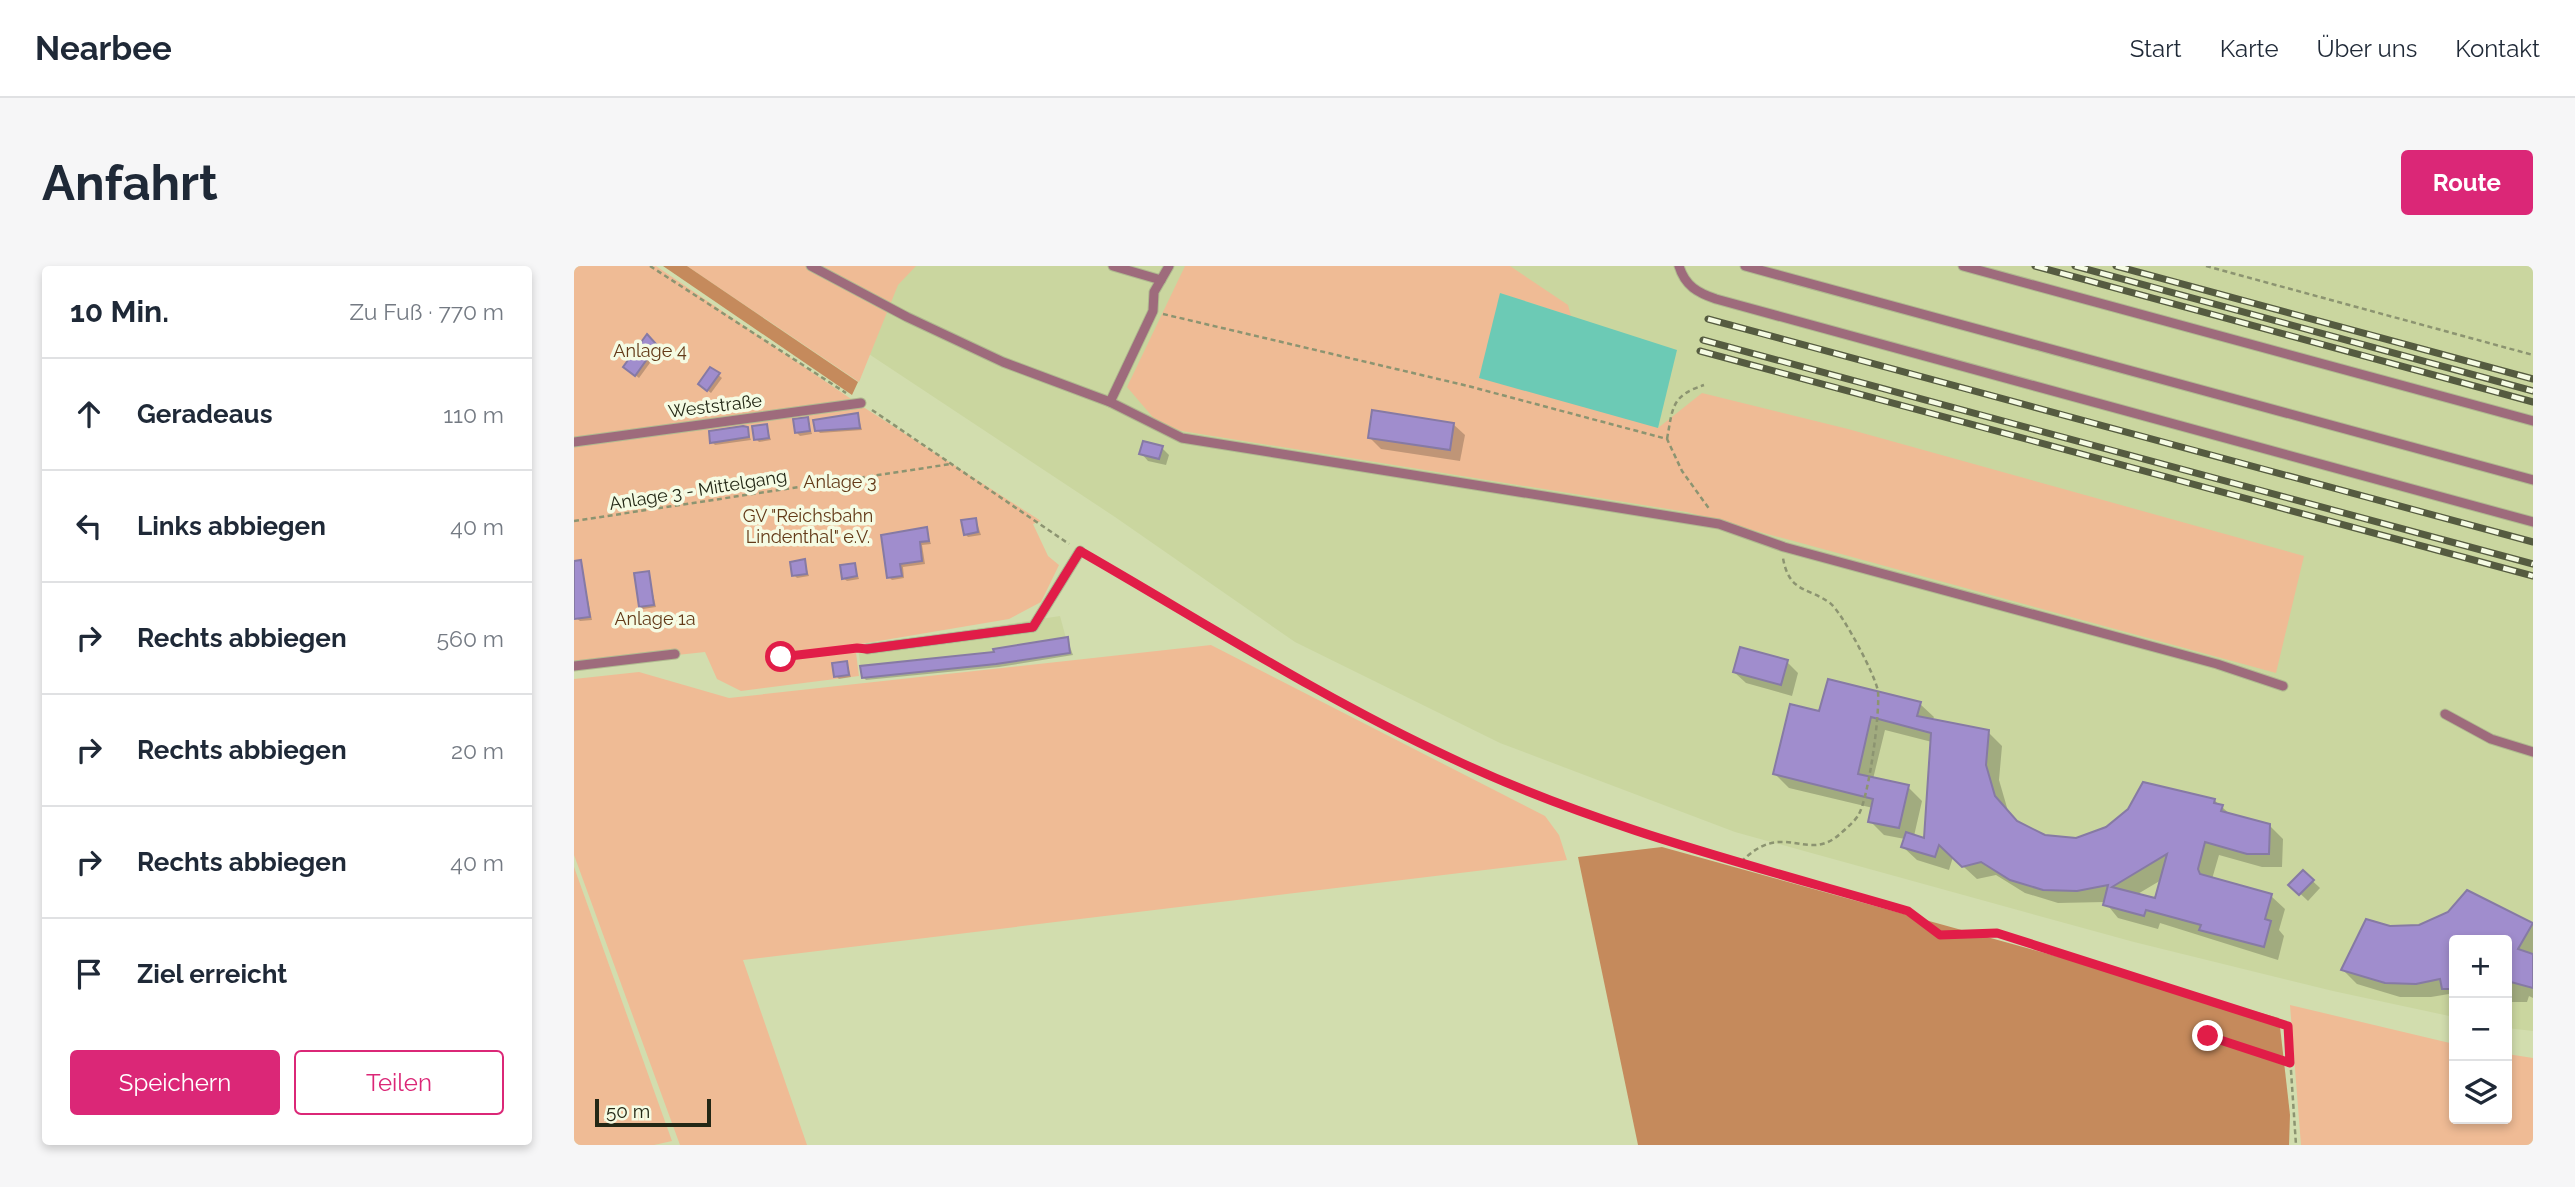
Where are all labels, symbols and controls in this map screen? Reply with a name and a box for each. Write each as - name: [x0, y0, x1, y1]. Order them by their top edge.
- text: Nearbee: [35, 29, 172, 68]
- text: Start: [2130, 34, 2182, 63]
- text: Karte: [2220, 34, 2279, 63]
- text: Über uns: [2317, 34, 2417, 63]
- text: Kontakt: [2455, 34, 2540, 63]
- button: Route: [2401, 150, 2533, 215]
- text: Anfahrt: [42, 154, 218, 211]
- text: 10 Min.: [70, 294, 169, 329]
- text: Zu Fuß · 770 m: [350, 298, 504, 325]
- park label: Anlage 4: [613, 340, 687, 361]
- street label: Weststraße: [667, 389, 763, 422]
- icon: ahead: [70, 395, 108, 433]
- text: Geradeaus: [137, 399, 273, 429]
- text: 110 m: [443, 401, 504, 428]
- street label: Anlage 3 - Mittelgang: [608, 465, 788, 514]
- park label: Anlage 3: [803, 471, 877, 492]
- park label: GV "Reichsbahn Lindenthal" e.V.: [743, 505, 873, 547]
- icon: left: [70, 507, 108, 545]
- text: Links abbiegen: [137, 511, 326, 541]
- text: 40 m: [450, 513, 504, 540]
- park label: Anlage 1a: [614, 608, 696, 629]
- icon: right: [70, 619, 108, 657]
- text: Rechts abbiegen: [137, 623, 347, 653]
- text: 560 m: [437, 625, 504, 652]
- route start: [765, 641, 796, 672]
- icon: right: [70, 731, 108, 769]
- text: Rechts abbiegen: [137, 735, 347, 765]
- text: 20 m: [451, 737, 504, 764]
- icon: right: [70, 843, 108, 881]
- text: Rechts abbiegen: [137, 847, 347, 877]
- text: 40 m: [450, 849, 504, 876]
- map controls: [2449, 935, 2512, 1124]
- button: +: [2449, 935, 2512, 998]
- icon: arrive: [70, 955, 108, 993]
- text: Ziel erreicht: [137, 959, 287, 989]
- button: −: [2449, 998, 2512, 1061]
- route end: [2192, 1020, 2223, 1051]
- button: Speichern: [70, 1050, 280, 1115]
- button: Teilen: [294, 1050, 504, 1115]
- button: layers: [2449, 1061, 2512, 1124]
- scale bar: [595, 1096, 710, 1128]
- text: 50 m: [606, 1100, 650, 1122]

